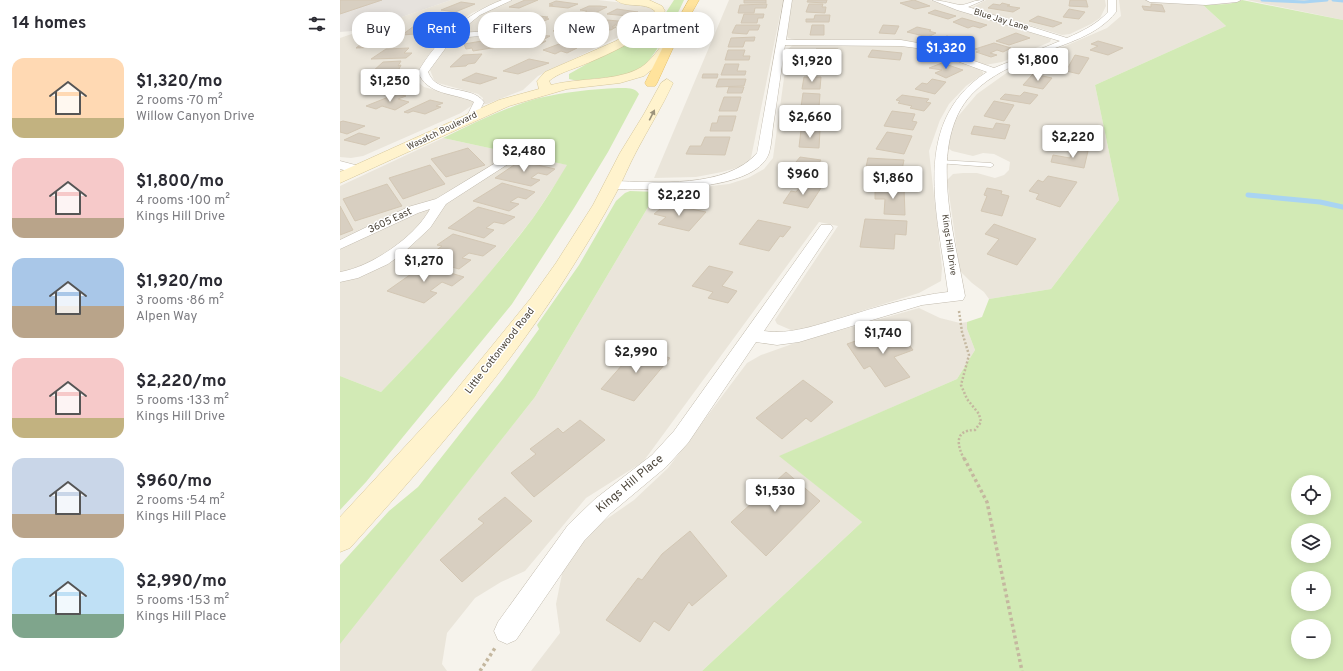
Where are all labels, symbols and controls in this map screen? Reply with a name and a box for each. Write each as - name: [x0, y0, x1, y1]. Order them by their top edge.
- street label: Blue Jay Lane: [972, 6, 1030, 34]
- chip: Buy: [352, 12, 405, 48]
- chip: Rent: [413, 12, 470, 48]
- chip: Filters: [478, 12, 546, 48]
- chip: New: [554, 12, 609, 48]
- chip: Apartment: [617, 12, 714, 48]
- text: 14 homes: [12, 13, 86, 35]
- icon: filters: [306, 13, 328, 35]
- pin: $1,320: [913, 36, 979, 70]
- text: $1,320: [926, 41, 966, 57]
- pin: $1,800: [1005, 48, 1071, 82]
- pin: $1,920: [779, 49, 845, 83]
- text: $1,800: [1017, 53, 1059, 69]
- text: $1,920: [792, 54, 832, 70]
- pin: $1,250: [357, 69, 423, 103]
- text: $1,320/mo: [136, 71, 222, 93]
- icon: home: [44, 74, 92, 122]
- text: $1,250: [370, 74, 410, 90]
- text: 2 rooms · 70 m²: [136, 93, 223, 109]
- pin: $2,660: [777, 105, 843, 139]
- text: Willow Canyon Drive: [136, 109, 254, 125]
- street label: Wasatch Boulevard: [405, 109, 479, 153]
- one-way arrow: [648, 109, 655, 120]
- text: $2,660: [788, 110, 832, 126]
- pin: $2,220: [1040, 125, 1106, 159]
- text: $2,220: [1051, 130, 1095, 146]
- pin: $2,480: [491, 139, 557, 173]
- text: $2,480: [502, 144, 546, 160]
- pin: $960: [779, 162, 827, 196]
- pin: $1,860: [860, 166, 926, 200]
- text: $960: [787, 167, 819, 183]
- text: $1,800/mo: [136, 171, 224, 193]
- text: $1,860: [872, 171, 914, 187]
- icon: home: [44, 174, 92, 222]
- pin: $2,220: [646, 183, 712, 217]
- text: $2,220: [657, 188, 701, 204]
- text: 4 rooms · 100 m²: [136, 193, 230, 209]
- street label: 3605 East: [366, 205, 414, 237]
- text: Kings Hill Drive: [136, 209, 225, 225]
- street label: Kings Hill Drive: [939, 214, 959, 276]
- pin: $1,270: [391, 249, 457, 283]
- text: $1,270: [404, 254, 444, 270]
- text: $1,920/mo: [136, 271, 223, 293]
- icon: home: [44, 274, 92, 322]
- text: 3 rooms · 86 m²: [136, 293, 224, 309]
- street label: Little Cottonwood Road: [462, 305, 538, 397]
- text: Alpen Way: [136, 309, 197, 325]
- pin: $1,740: [850, 321, 916, 355]
- text: $1,740: [864, 326, 902, 342]
- pin: $2,990: [603, 340, 669, 374]
- text: $2,990: [614, 345, 658, 361]
- text: $2,220/mo: [136, 371, 226, 393]
- icon: home: [44, 374, 92, 422]
- text: 5 rooms · 133 m²: [136, 393, 229, 409]
- text: Kings Hill Drive: [136, 409, 225, 425]
- street label: Kings Hill Place: [593, 451, 667, 517]
- text: $960/mo: [136, 471, 212, 493]
- icon: home: [44, 474, 92, 522]
- map controls: [1291, 475, 1331, 659]
- button: locate: [1291, 475, 1331, 515]
- pin: $1,530: [742, 479, 808, 513]
- text: $1,530: [755, 484, 795, 500]
- text: 2 rooms · 54 m²: [136, 493, 225, 509]
- text: Kings Hill Place: [136, 509, 226, 525]
- button: layers: [1291, 523, 1331, 563]
- text: $2,990/mo: [136, 571, 227, 593]
- button: +: [1291, 571, 1331, 611]
- icon: home: [44, 574, 92, 622]
- text: 5 rooms · 153 m²: [136, 593, 229, 609]
- text: Kings Hill Place: [136, 609, 226, 625]
- button: −: [1291, 619, 1331, 659]

